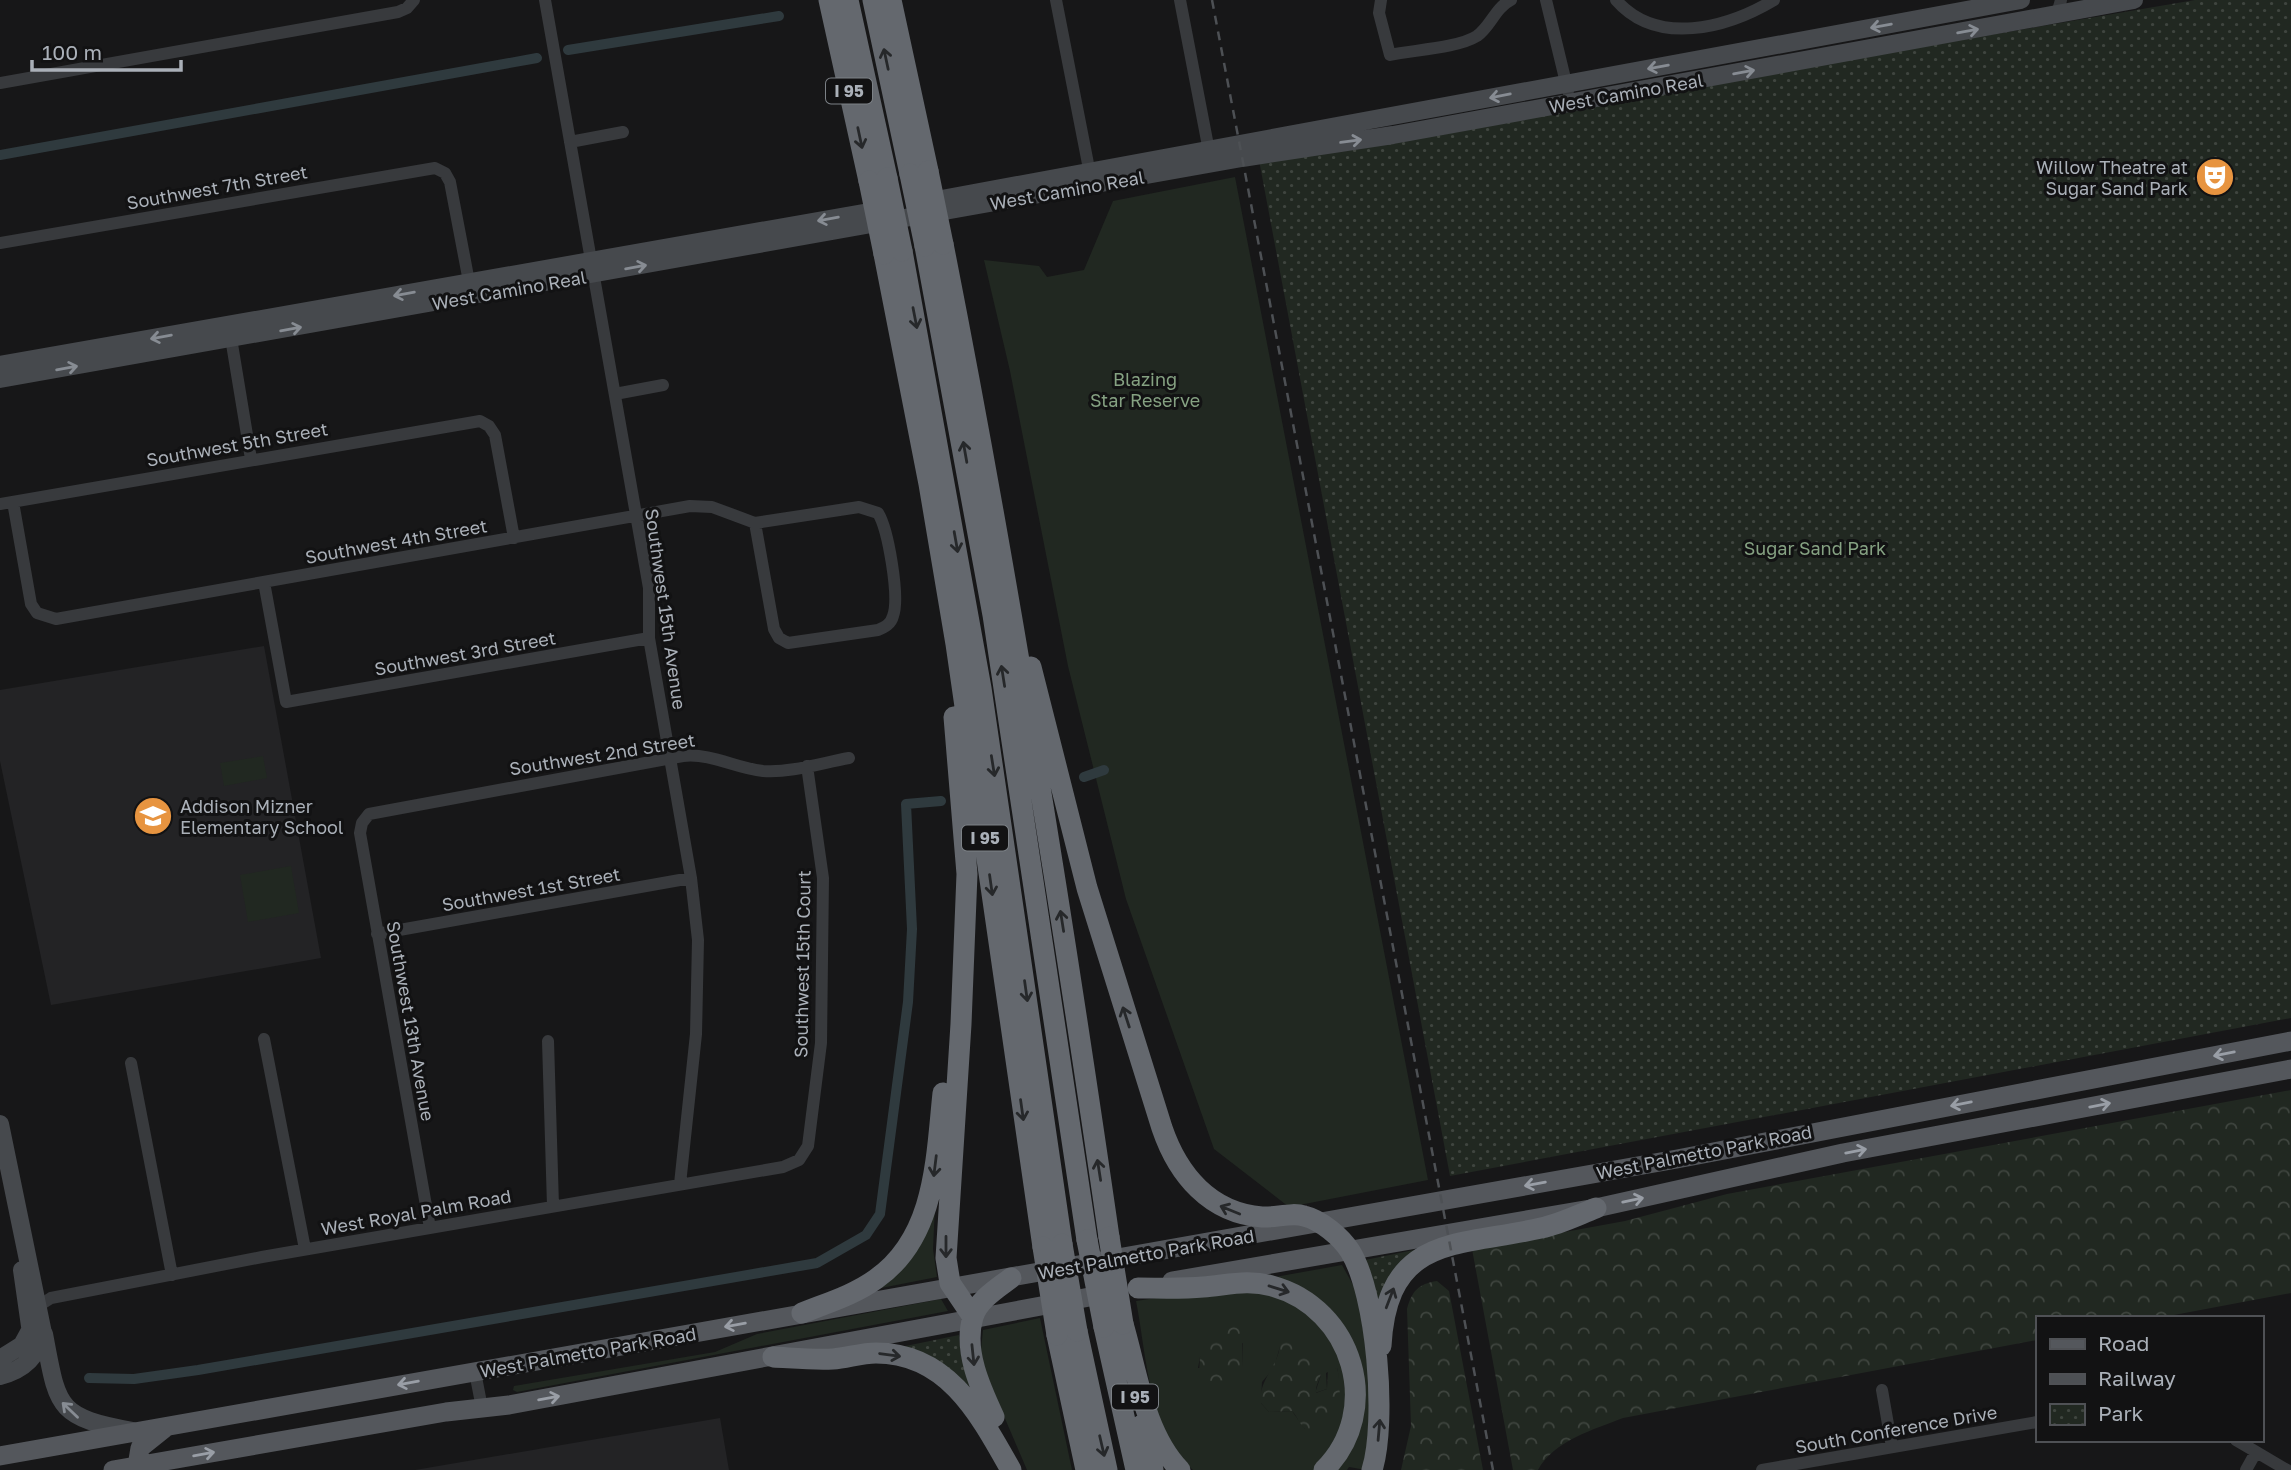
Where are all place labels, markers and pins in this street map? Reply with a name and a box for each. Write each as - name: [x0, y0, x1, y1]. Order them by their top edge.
- place label: Willow Theatre at Sugar Sand Park: [2036, 156, 2188, 199]
- theatre icon: Willow Theatre at Sugar Sand Park: [2194, 156, 2236, 198]
- school or university icon: Addison Mizner Elementary School: [132, 795, 174, 837]
- place label: Addison Mizner Elementary School: [180, 795, 344, 838]

